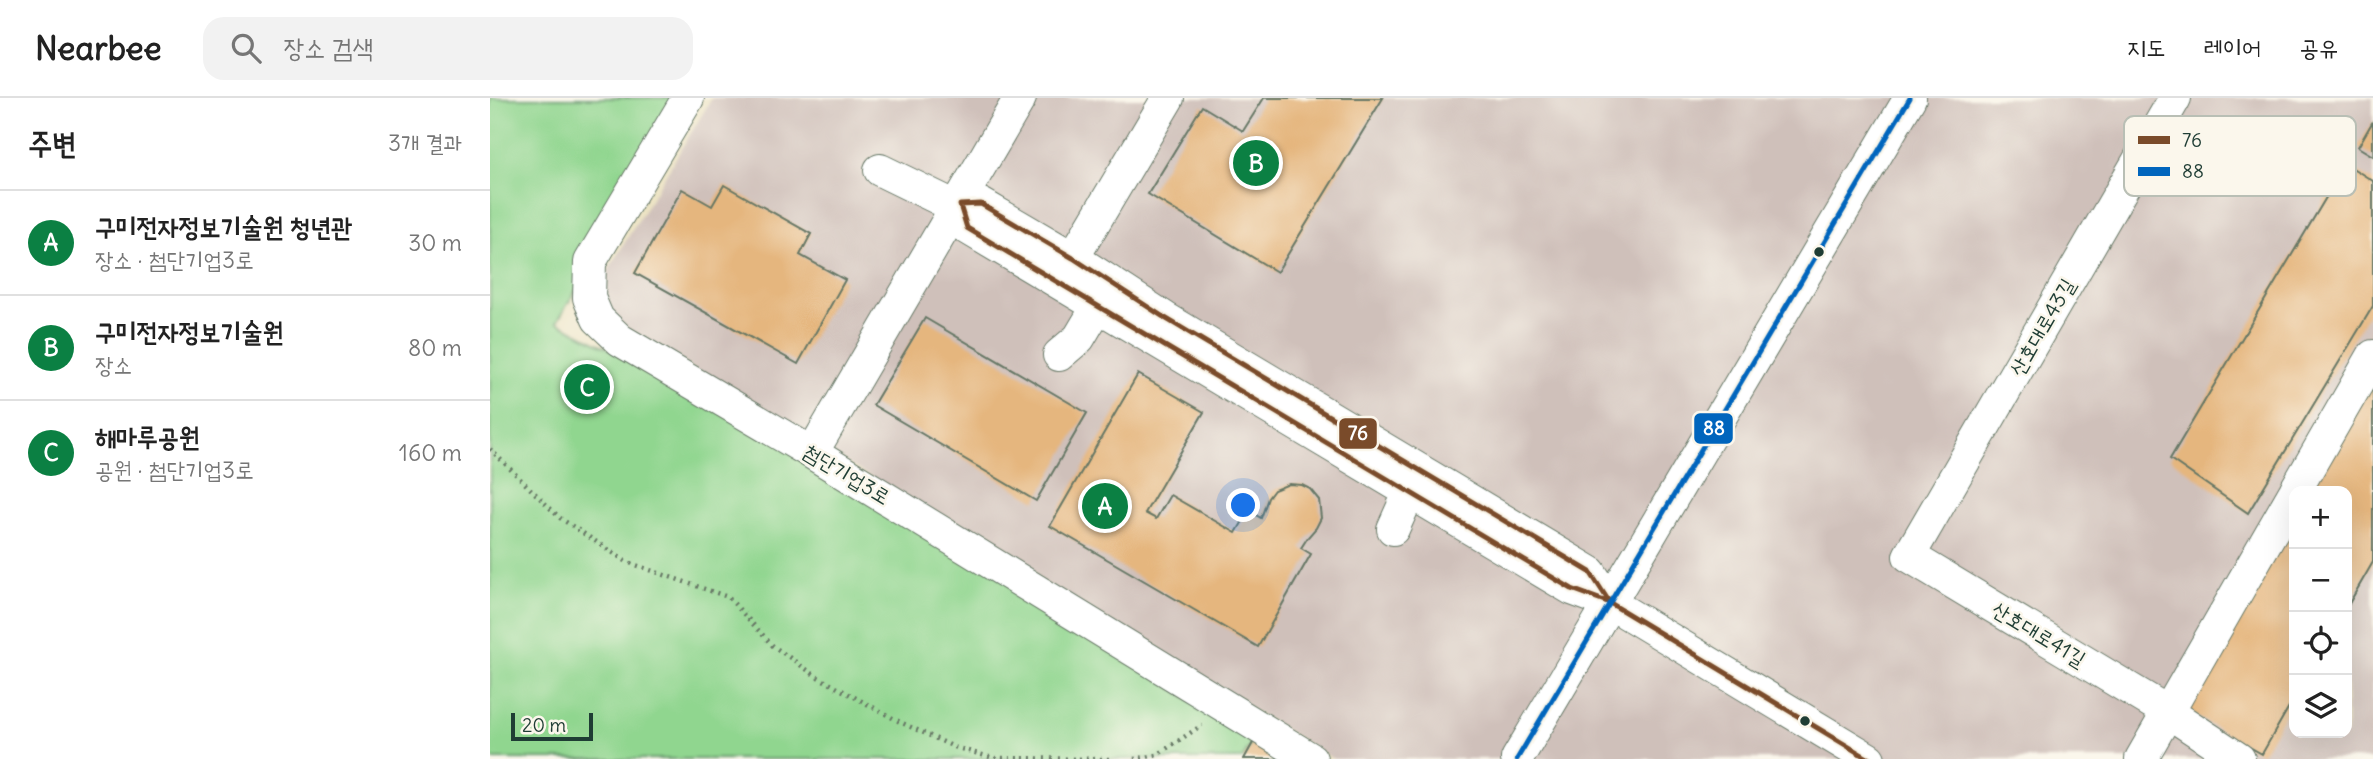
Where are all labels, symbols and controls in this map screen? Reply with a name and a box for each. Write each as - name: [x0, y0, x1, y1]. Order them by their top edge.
- search box: [203, 17, 693, 80]
- text: Nearbee: [35, 27, 161, 69]
- icon: search: [227, 29, 265, 67]
- text: 장소 검색: [283, 31, 373, 64]
- text: 지도: [2127, 32, 2165, 62]
- text: 레이어: [2203, 32, 2261, 62]
- text: 공유: [2299, 32, 2338, 62]
- legend: [2124, 116, 2356, 196]
- text: 주변: [28, 124, 76, 162]
- text: 3개 결과: [388, 128, 462, 157]
- text: 76: [2182, 128, 2202, 152]
- pin: B: [1233, 137, 1279, 189]
- text: 88: [2182, 159, 2204, 183]
- text: 구미전자정보기술원 청년관: [95, 210, 352, 243]
- text: A: [44, 228, 58, 257]
- text: 30 m: [408, 228, 462, 257]
- text: 장소 · 첨단기업3로: [95, 245, 254, 274]
- unlabelled marker: [1812, 245, 1826, 259]
- street label: 산호대로43길: [2003, 273, 2081, 381]
- text: 구미전자정보기술원: [95, 315, 283, 348]
- text: B: [43, 333, 59, 362]
- text: 80 m: [408, 333, 462, 362]
- text: 장소: [95, 350, 132, 379]
- pin: C: [564, 361, 610, 413]
- line badge: 88: [1693, 412, 1734, 445]
- text: 88: [1703, 416, 1725, 440]
- line badge: 76: [1338, 417, 1378, 450]
- text: 해마루공원: [95, 420, 200, 453]
- text: 76: [1348, 421, 1368, 445]
- text: C: [43, 438, 59, 467]
- text: 160 m: [399, 438, 462, 467]
- street label: 첨단기업3로: [799, 438, 895, 510]
- text: 공원 · 첨단기업3로: [95, 455, 254, 484]
- pin: A: [1082, 480, 1128, 532]
- map controls: [2289, 486, 2352, 738]
- button: +: [2289, 486, 2352, 549]
- your location: [1226, 488, 1260, 522]
- button: −: [2289, 549, 2352, 612]
- street label: 산호대로41길: [1987, 595, 2091, 673]
- button: locate: [2289, 612, 2352, 675]
- button: layers: [2289, 675, 2352, 738]
- scale bar: [511, 710, 593, 742]
- text: 20 m: [522, 713, 566, 737]
- unlabelled marker: [1798, 714, 1812, 728]

